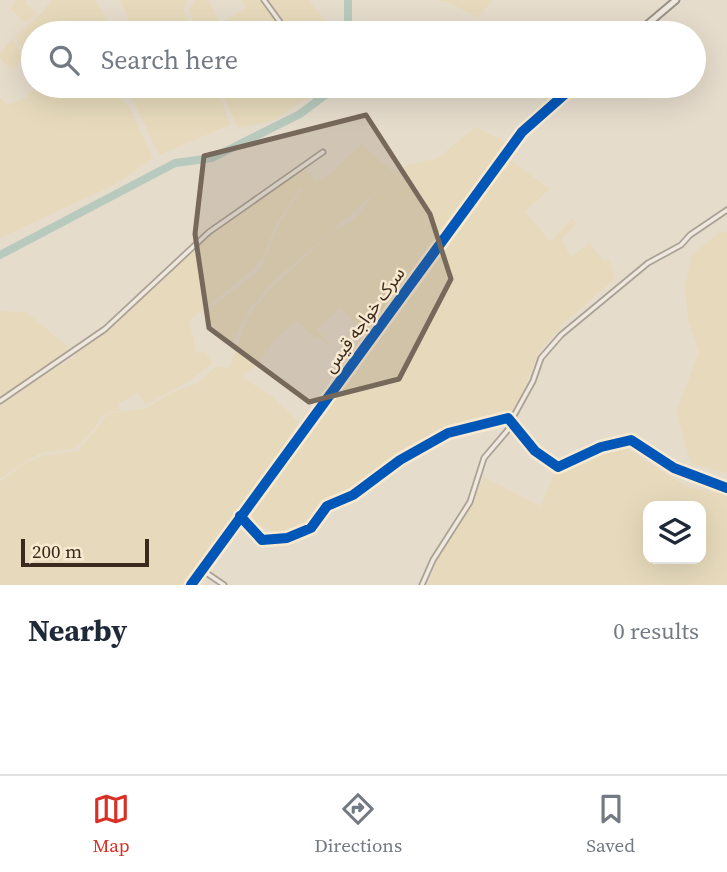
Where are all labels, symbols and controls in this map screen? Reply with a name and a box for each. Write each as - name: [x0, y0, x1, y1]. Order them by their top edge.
- search box: [21, 21, 706, 98]
- icon: search: [45, 41, 83, 79]
- text: Search here: [101, 42, 238, 78]
- street label: سرک خواجه قیس: [317, 262, 410, 378]
- map controls: [643, 501, 706, 564]
- button: layers: [643, 501, 706, 564]
- scale bar: [21, 536, 149, 568]
- text: 200 m: [32, 538, 82, 564]
- text: Nearby: [28, 610, 127, 651]
- text: 0 results: [613, 615, 699, 647]
- tab: Map: [92, 790, 130, 858]
- tab: Directions: [314, 790, 402, 858]
- tab: Saved: [586, 790, 635, 858]

